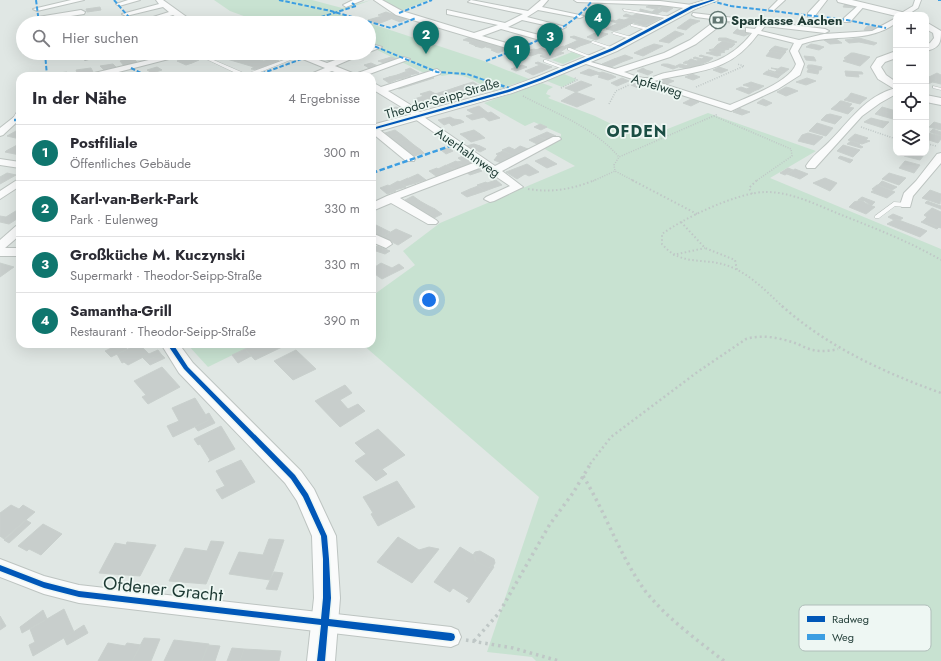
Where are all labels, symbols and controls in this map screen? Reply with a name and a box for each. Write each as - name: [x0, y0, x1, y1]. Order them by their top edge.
- pin: 4: [585, 4, 611, 37]
- bank icon: Sparkasse Aachen: [708, 10, 728, 30]
- place label: Sparkasse Aachen: [731, 11, 843, 30]
- map controls: [893, 12, 929, 156]
- button: +: [893, 12, 929, 48]
- search box: [16, 16, 376, 60]
- pin: 2: [413, 21, 439, 54]
- pin: 3: [537, 23, 563, 56]
- icon: search: [30, 27, 52, 49]
- text: Hier suchen: [62, 27, 139, 49]
- pin: 1: [504, 36, 530, 69]
- button: −: [893, 48, 929, 84]
- street label: Apfelweg: [629, 69, 685, 102]
- street label: Theodor-Seipp-Straße: [383, 73, 502, 124]
- button: locate: [893, 84, 929, 120]
- text: In der Nähe: [32, 86, 127, 110]
- text: 4 Ergebnisse: [288, 89, 360, 108]
- district label: OFDEN: [606, 120, 668, 143]
- button: layers: [893, 120, 929, 156]
- street label: Auerhahnweg: [431, 123, 504, 182]
- text: Postfiliale: [70, 132, 138, 154]
- text: 1: [42, 143, 48, 162]
- text: 300 m: [323, 143, 360, 162]
- text: Öffentliches Gebäude: [70, 154, 191, 173]
- text: Karl-van-Berk-Park: [70, 188, 199, 210]
- text: 2: [41, 199, 49, 218]
- text: 330 m: [324, 199, 360, 218]
- text: Park · Eulenweg: [70, 210, 158, 229]
- text: Großküche M. Kuczynski: [70, 244, 245, 266]
- text: 3: [41, 255, 49, 274]
- text: 330 m: [324, 255, 360, 274]
- text: Supermarkt · Theodor-Seipp-Straße: [70, 266, 262, 285]
- your location: [419, 290, 439, 310]
- text: Samantha-Grill: [70, 300, 172, 322]
- text: 4: [40, 311, 50, 330]
- text: 390 m: [324, 311, 360, 330]
- text: Restaurant · Theodor-Seipp-Straße: [70, 322, 256, 341]
- street label: Ofdener Gracht: [102, 570, 225, 608]
- legend: [799, 605, 931, 651]
- text: Radweg: [832, 611, 869, 627]
- text: Weg: [832, 629, 854, 645]

